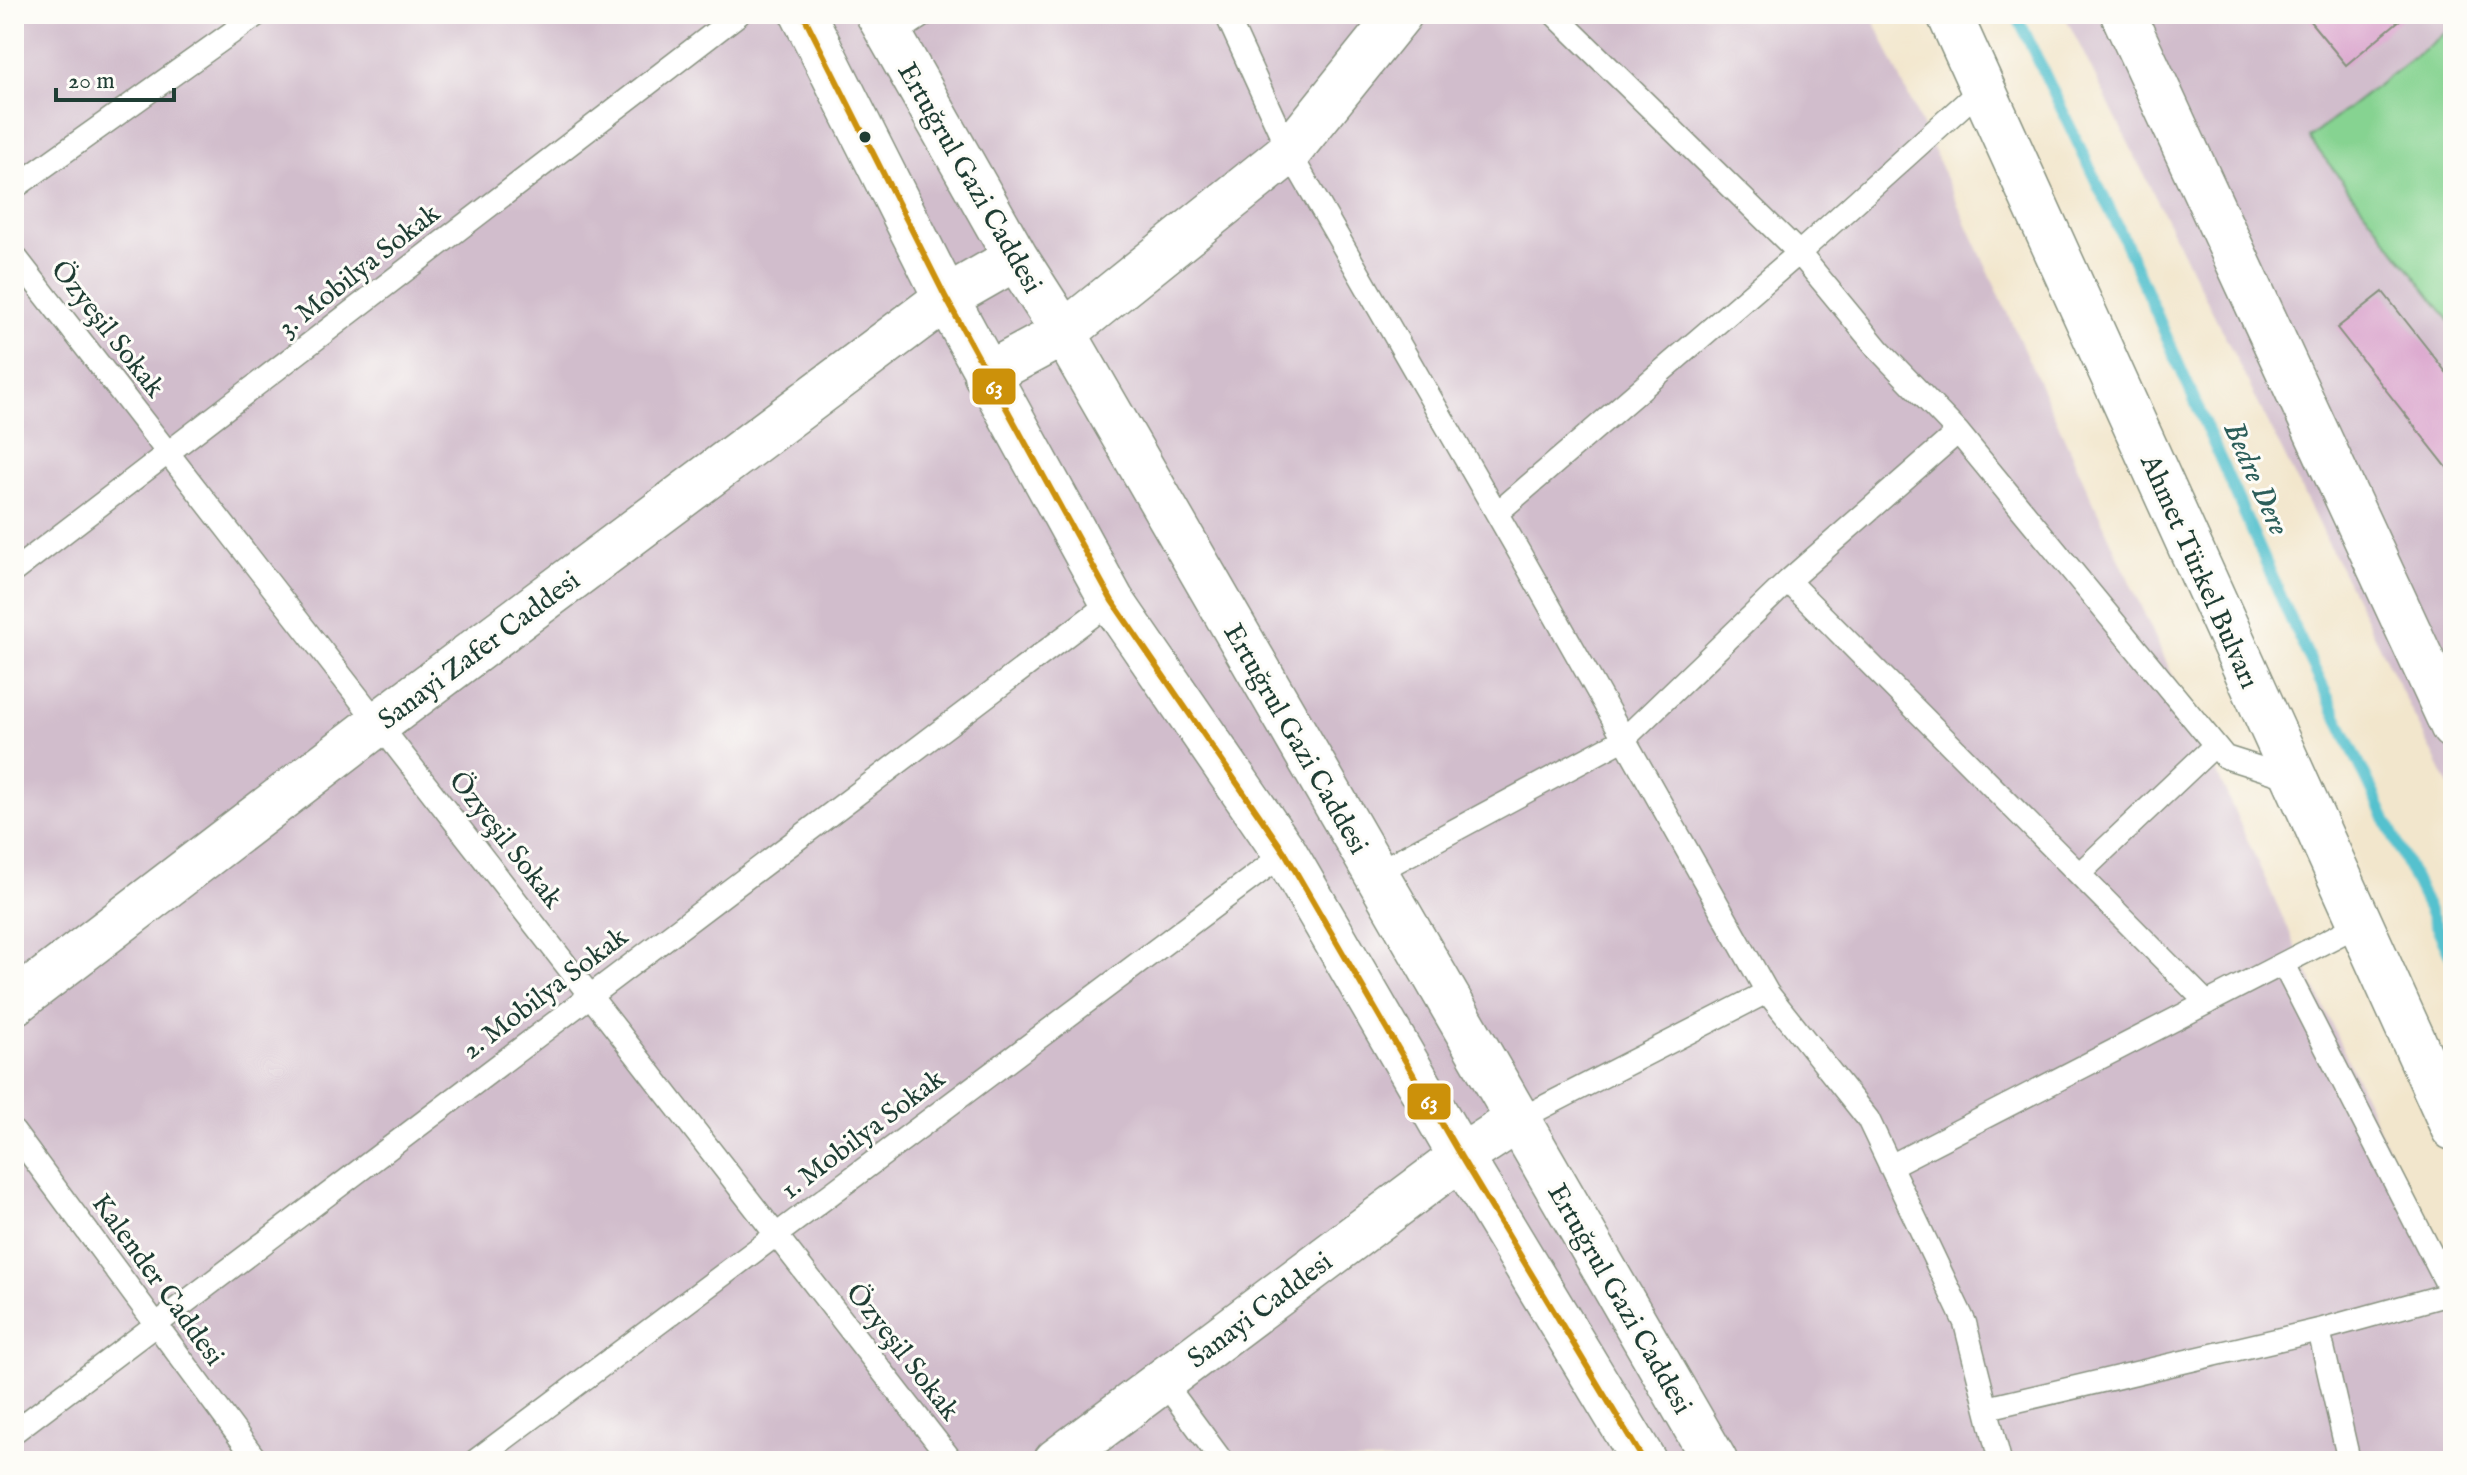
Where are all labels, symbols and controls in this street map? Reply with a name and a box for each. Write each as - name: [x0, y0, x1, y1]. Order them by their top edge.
- scale bar: [56, 52, 174, 102]
- street label: Ertuğrul Gazi Caddesi: [889, 57, 1049, 300]
- text: 20 m: [68, 66, 115, 97]
- unlabelled marker: [857, 129, 873, 145]
- street label: 3. Mobilya Sokak: [271, 196, 449, 345]
- street label: Özyeşil Sokak: [42, 254, 172, 406]
- line badge: 63: [971, 367, 1017, 406]
- text: 63: [985, 374, 1003, 402]
- water label: Bedre Dere: [2213, 416, 2297, 542]
- street label: Ahmet Türkel Bulvarı: [2131, 449, 2266, 694]
- street label: Sanayi Zafer Caddesi: [372, 564, 587, 738]
- street label: Ertuğrul Gazi Caddesi: [1215, 618, 1375, 861]
- street label: Özyeşil Sokak: [440, 765, 570, 917]
- street label: 2. Mobilya Sokak: [455, 919, 636, 1068]
- street label: 1. Mobilya Sokak: [775, 1061, 953, 1208]
- line badge: 63: [1406, 1082, 1452, 1121]
- text: 63: [1420, 1089, 1438, 1117]
- street label: Ertuğrul Gazi Caddesi: [1539, 1178, 1699, 1421]
- street label: Kalender Caddesi: [83, 1188, 231, 1373]
- street label: Sanayi Caddesi: [1181, 1245, 1340, 1377]
- street label: Özyeşil Sokak: [837, 1277, 967, 1429]

